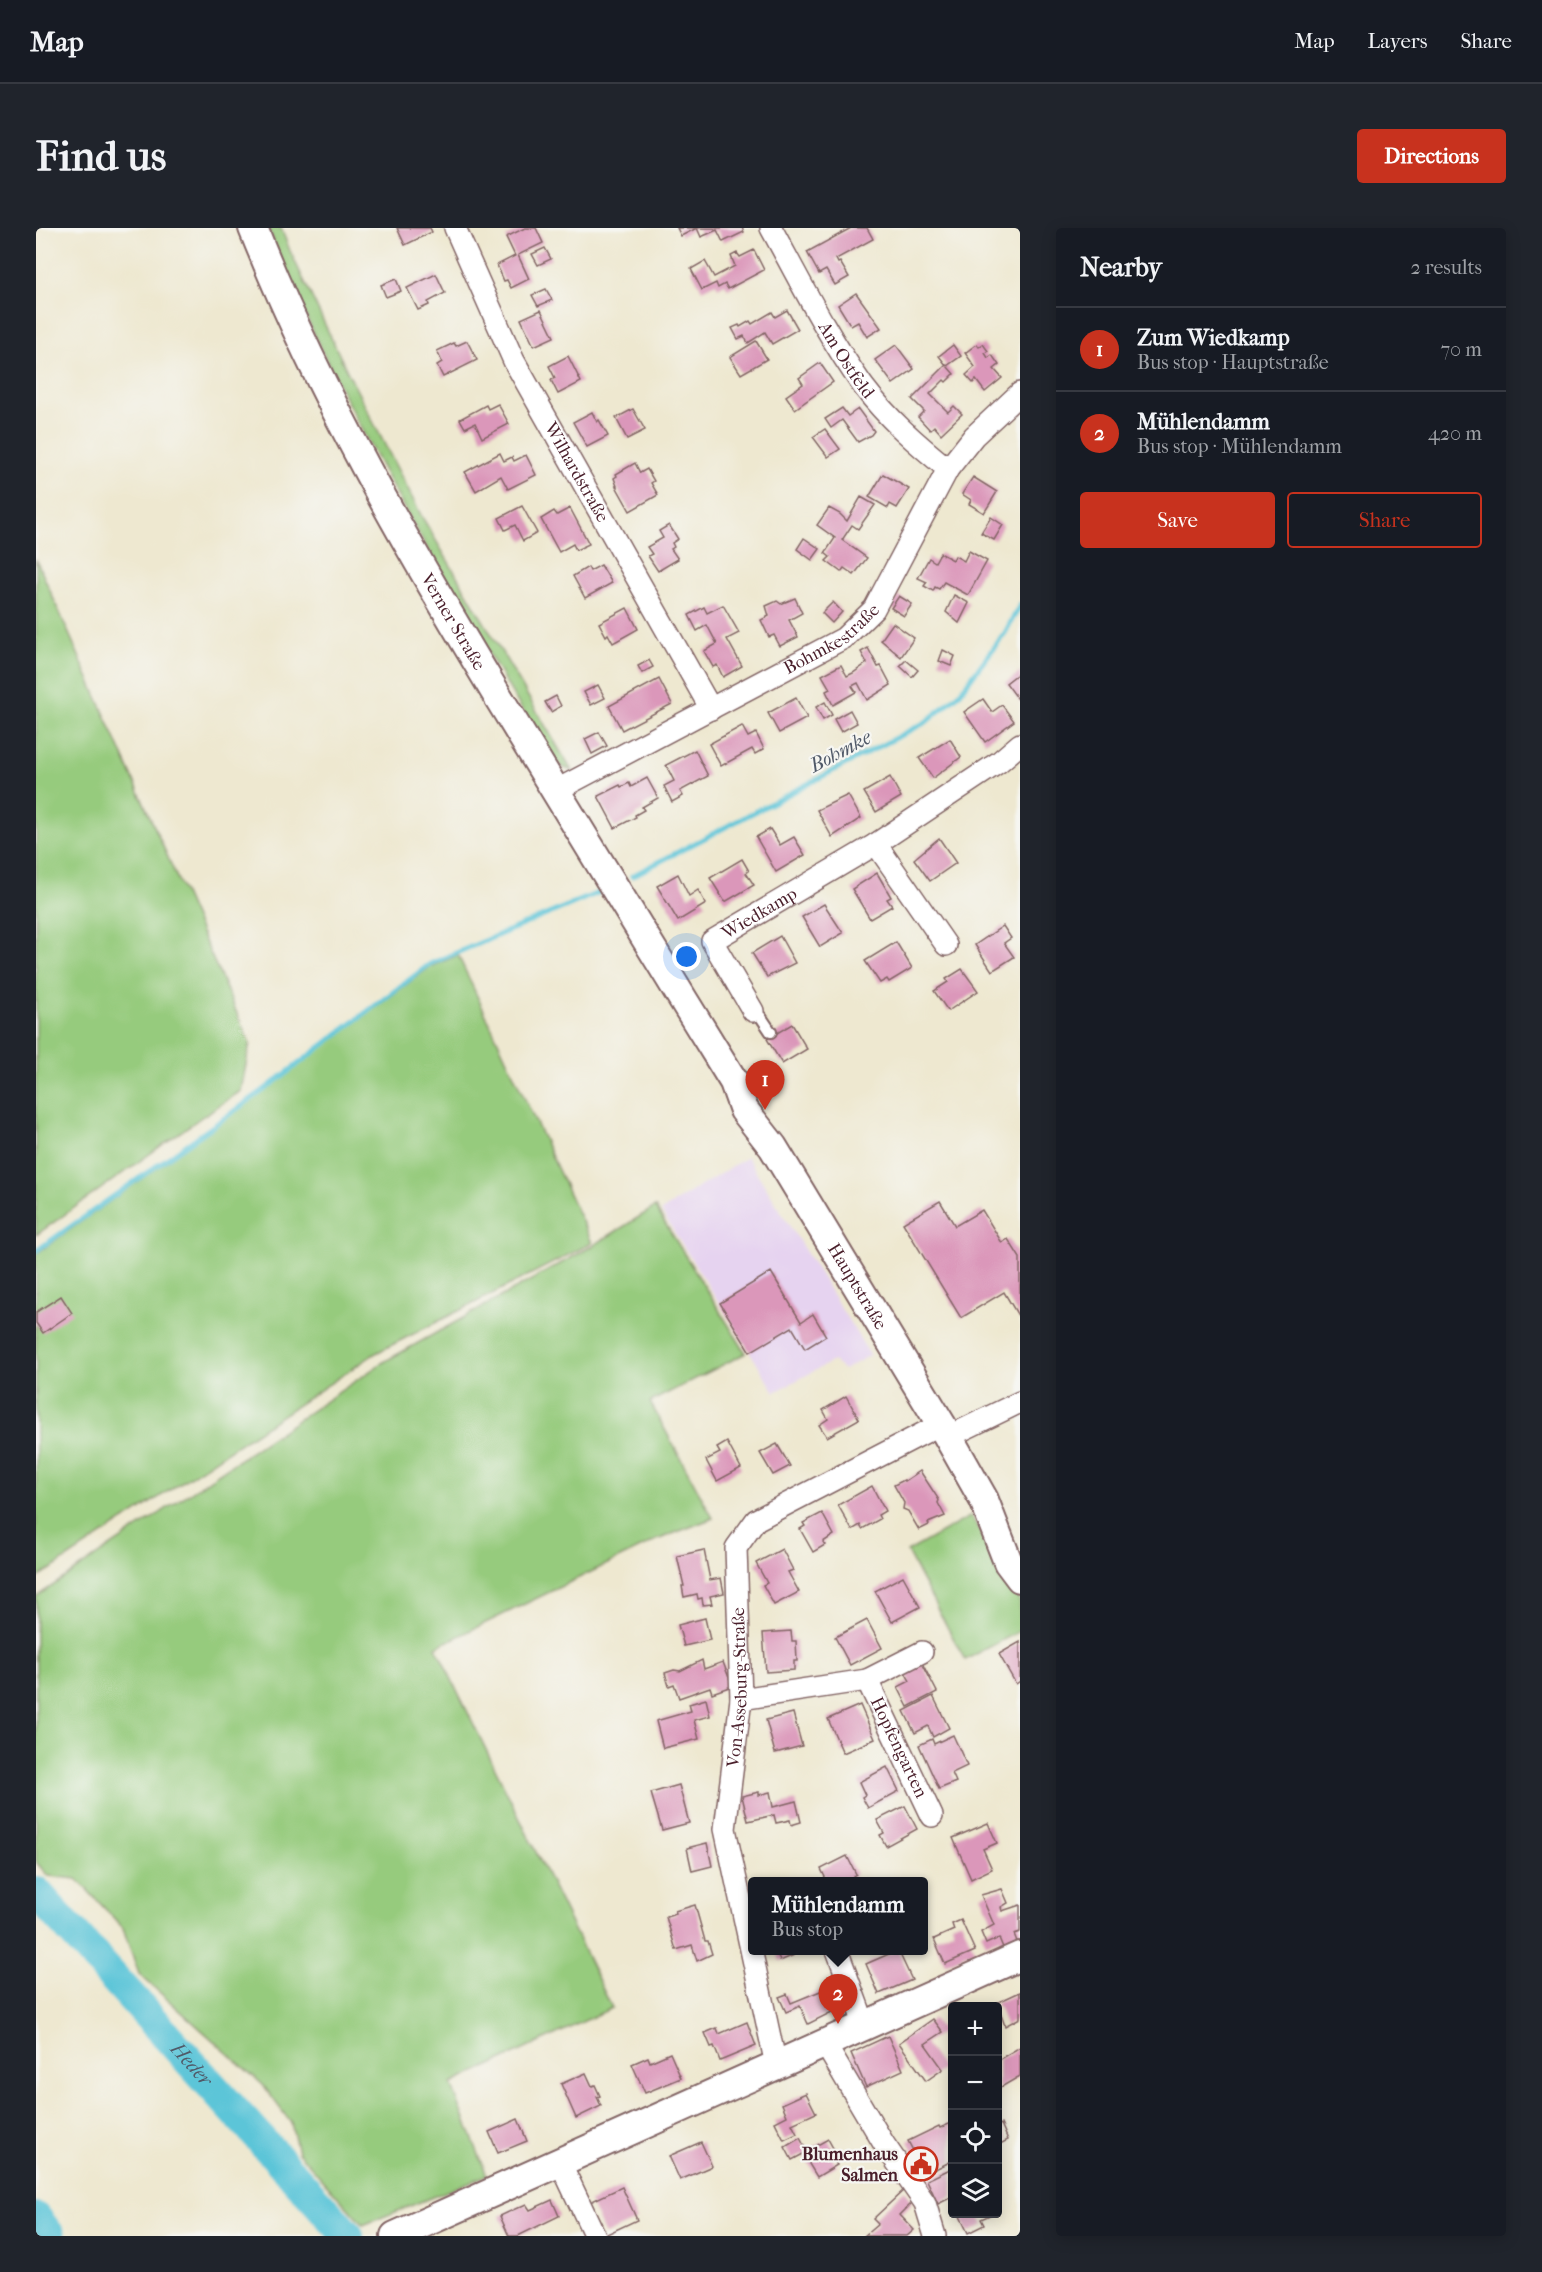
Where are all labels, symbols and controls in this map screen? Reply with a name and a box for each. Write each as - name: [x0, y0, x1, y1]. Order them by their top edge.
- text: Map: [30, 25, 84, 58]
- text: Map: [1294, 29, 1335, 53]
- text: Layers: [1368, 29, 1427, 53]
- text: Share: [1460, 29, 1512, 53]
- button: Directions: [1357, 129, 1506, 183]
- text: Find us: [36, 132, 166, 181]
- text: Nearby: [1080, 252, 1162, 283]
- text: 2 results: [1411, 256, 1482, 279]
- street label: Am Ostfeld: [813, 317, 879, 403]
- text: Zum Wiedkamp: [1137, 325, 1290, 351]
- text: 1: [1096, 338, 1103, 361]
- text: 70 m: [1440, 338, 1482, 361]
- text: Bus stop · Hauptstraße: [1137, 351, 1329, 374]
- text: Mühlendamm: [1137, 409, 1270, 435]
- street label: Wilhardstraße: [539, 418, 613, 526]
- text: 2: [1094, 422, 1105, 445]
- text: 420 m: [1428, 422, 1482, 445]
- text: Bus stop · Mühlendamm: [1137, 435, 1342, 458]
- button: Save: [1080, 492, 1275, 548]
- button: Share: [1287, 492, 1482, 548]
- street label: Verner Straße: [416, 569, 490, 674]
- street label: Bohmkestraße: [780, 600, 884, 679]
- water label: Bohmke: [805, 725, 876, 778]
- street label: Wiedkamp: [717, 883, 801, 944]
- your location: [672, 942, 701, 971]
- pin: 1: [746, 1060, 784, 1110]
- street label: Hauptstraße: [823, 1240, 891, 1333]
- street label: Von-Asseburg-Straße: [723, 1607, 752, 1770]
- street label: Hopfengarten: [866, 1694, 932, 1802]
- popup: [748, 1877, 928, 1955]
- text: Mühlendamm: [772, 1892, 904, 1918]
- text: Bus stop: [772, 1918, 843, 1941]
- pin: 2: [818, 1974, 858, 2024]
- map controls: [948, 2002, 1002, 2218]
- button: +: [948, 2002, 1002, 2056]
- water label: Heder: [165, 2037, 218, 2092]
- button: −: [948, 2056, 1002, 2110]
- button: locate: [948, 2110, 1002, 2164]
- place label: Blumenhaus Salmen: [802, 2144, 899, 2186]
- public building icon: Blumenhaus Salmen: [903, 2146, 939, 2182]
- button: layers: [948, 2164, 1002, 2218]

